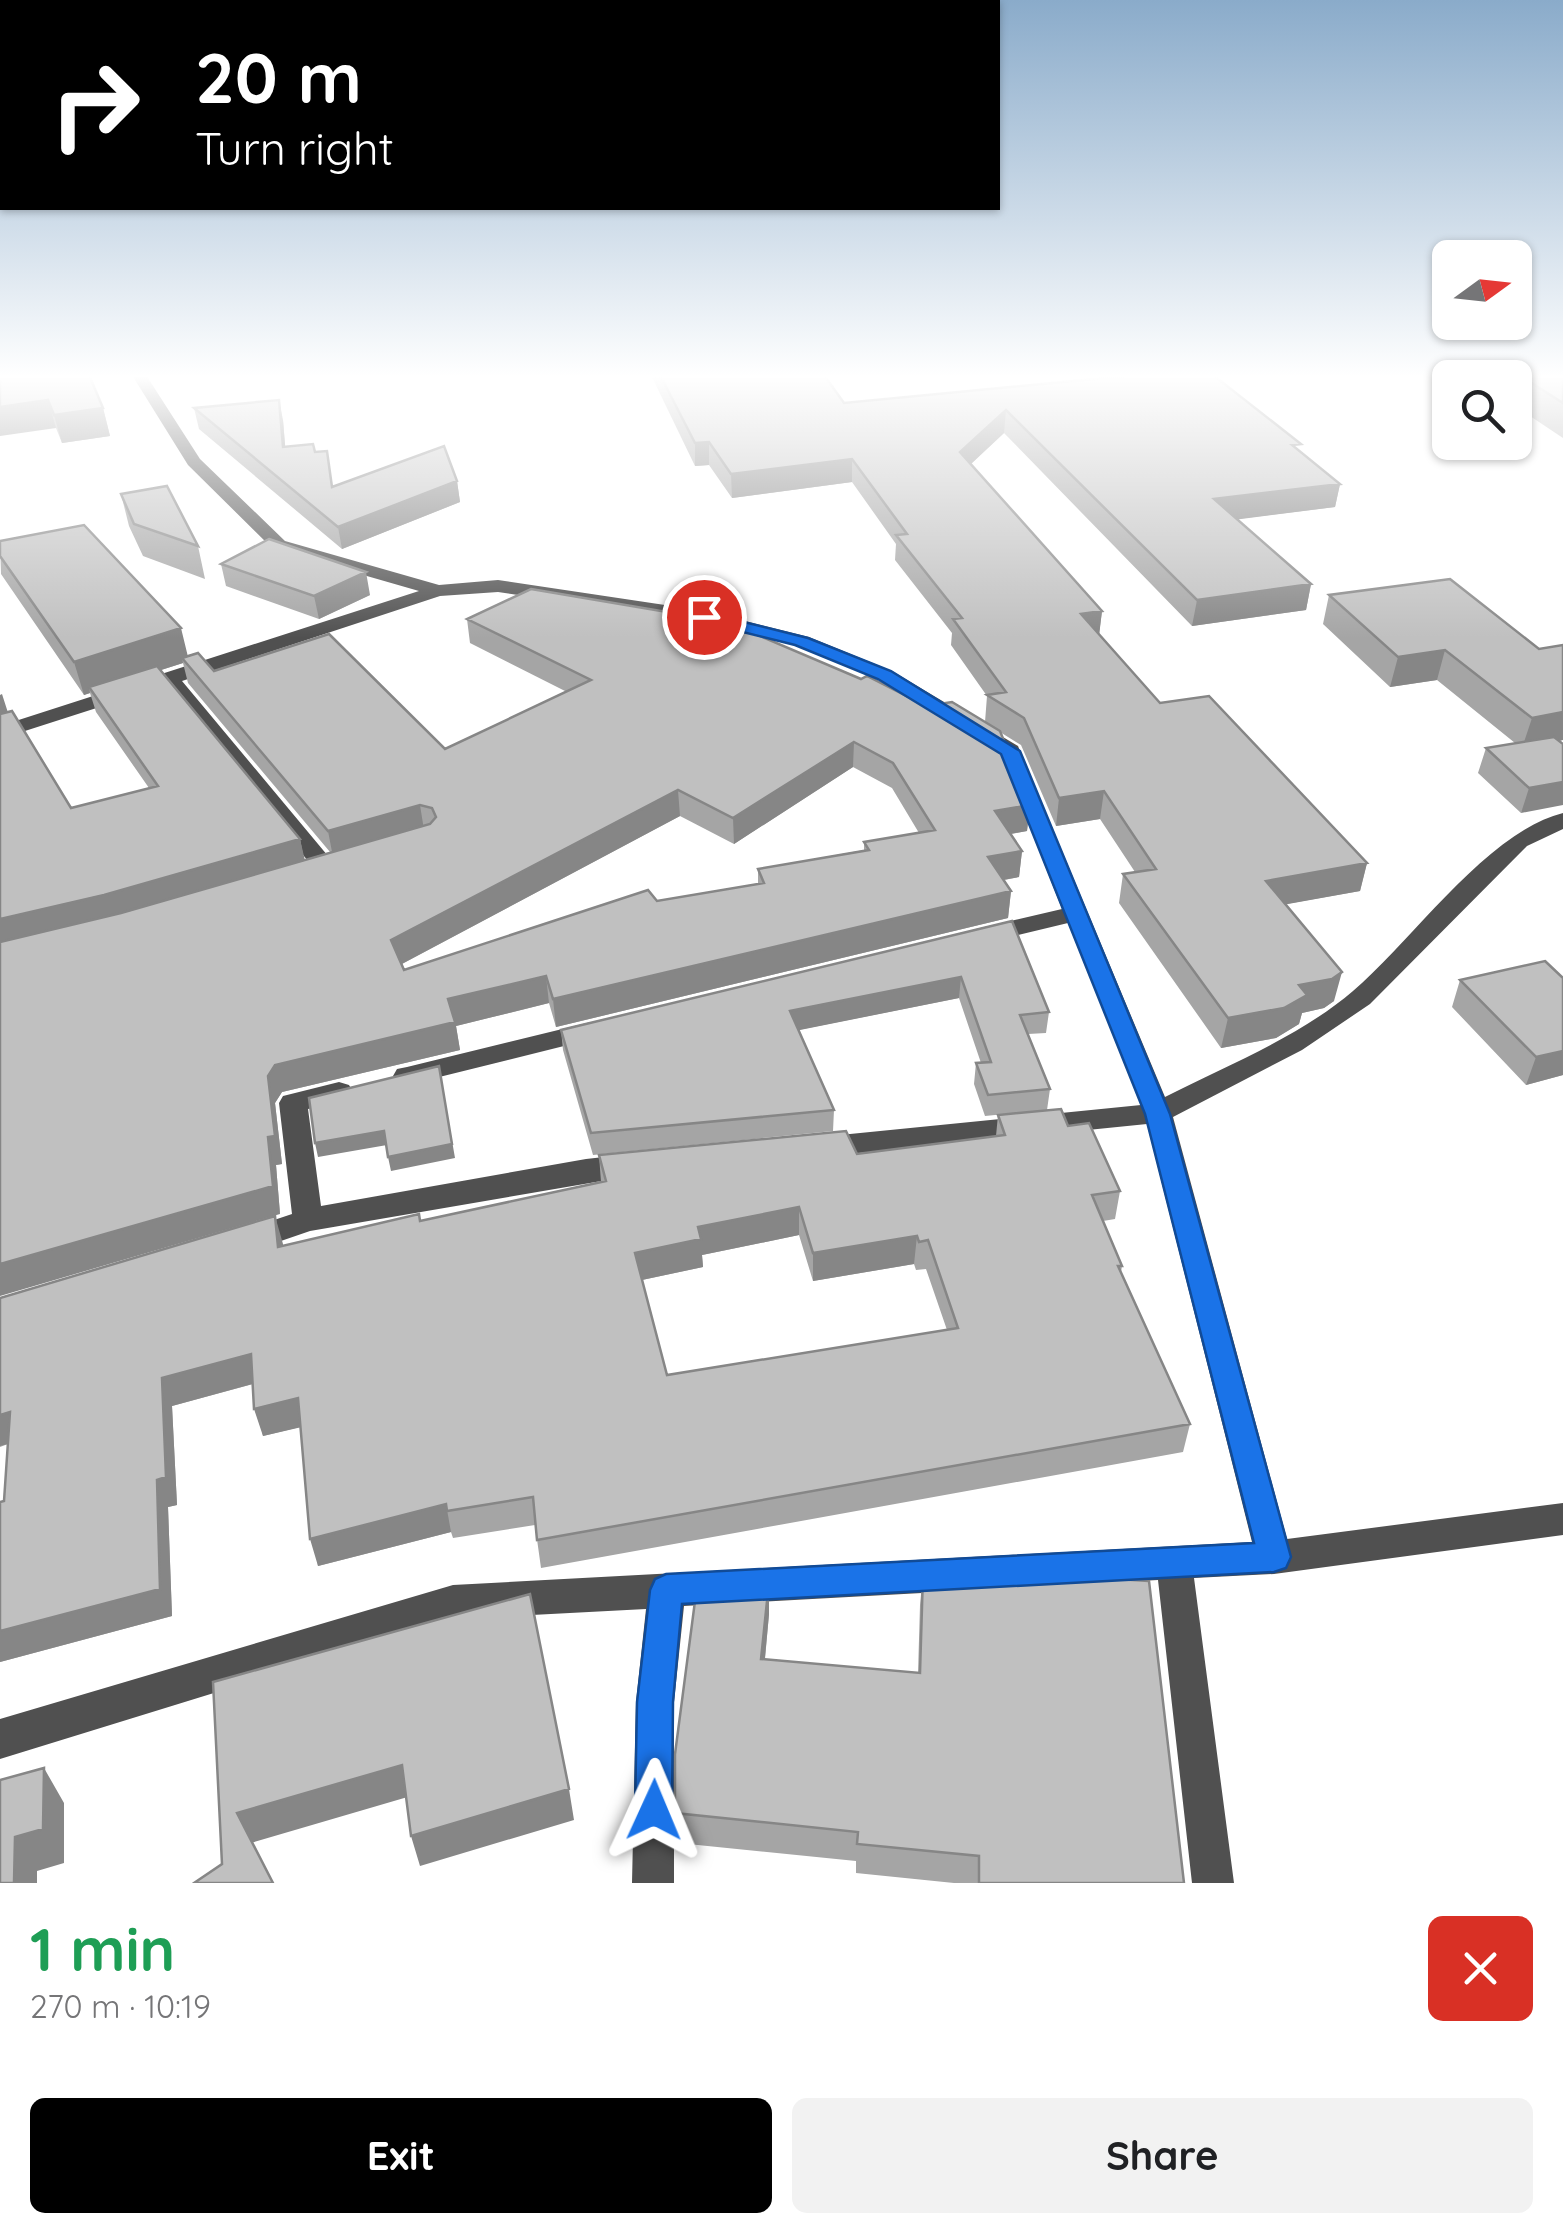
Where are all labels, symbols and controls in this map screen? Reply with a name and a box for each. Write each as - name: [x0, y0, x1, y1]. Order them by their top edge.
- text: 20 m: [195, 33, 362, 121]
- icon: right: [30, 40, 160, 170]
- text: Turn right: [195, 120, 394, 176]
- north arrow: [1432, 240, 1532, 340]
- map controls: [1432, 240, 1532, 460]
- button: search: [1432, 360, 1532, 460]
- pin: [662, 575, 747, 660]
- icon: arrive: [677, 590, 732, 645]
- position arrow: [602, 1758, 706, 1862]
- text: 1 min: [30, 1911, 175, 1986]
- button: close: [1428, 1916, 1533, 2021]
- text: 270 m · 10:19: [30, 1986, 211, 2026]
- button: Exit: [30, 2098, 772, 2213]
- button: Share: [792, 2098, 1533, 2213]

